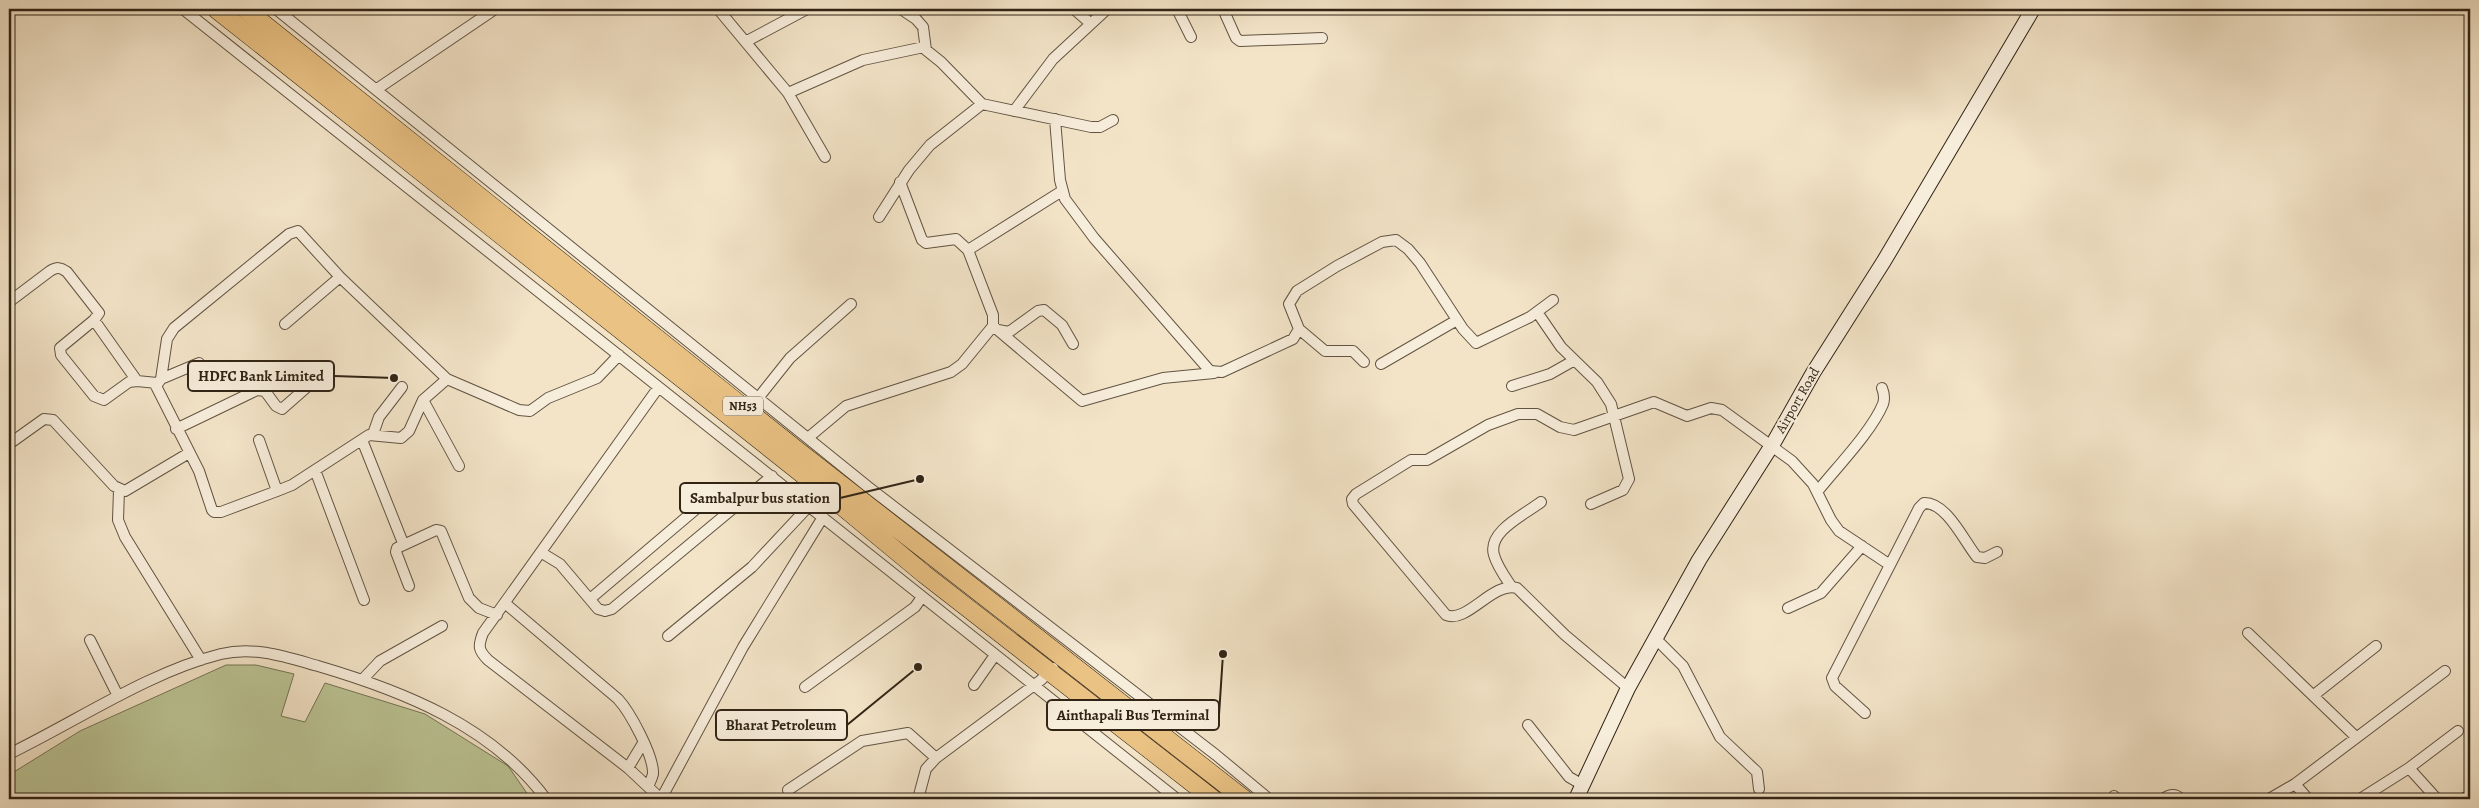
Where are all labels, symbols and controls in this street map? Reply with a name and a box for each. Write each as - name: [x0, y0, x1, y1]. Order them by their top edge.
- callout: HDFC Bank Limited: [188, 361, 334, 391]
- street label: Airport Road: [1770, 363, 1824, 438]
- text: HDFC Bank Limited: [198, 366, 325, 386]
- road number: NH53: [723, 396, 763, 416]
- callout: Sambalpur bus station: [680, 483, 840, 513]
- text: Sambalpur bus station: [690, 488, 831, 508]
- callout: Ainthapali Bus Terminal: [1047, 700, 1219, 730]
- text: Ainthapali Bus Terminal: [1056, 705, 1209, 725]
- callout: Bharat Petroleum: [716, 710, 847, 740]
- text: Bharat Petroleum: [725, 715, 837, 735]

